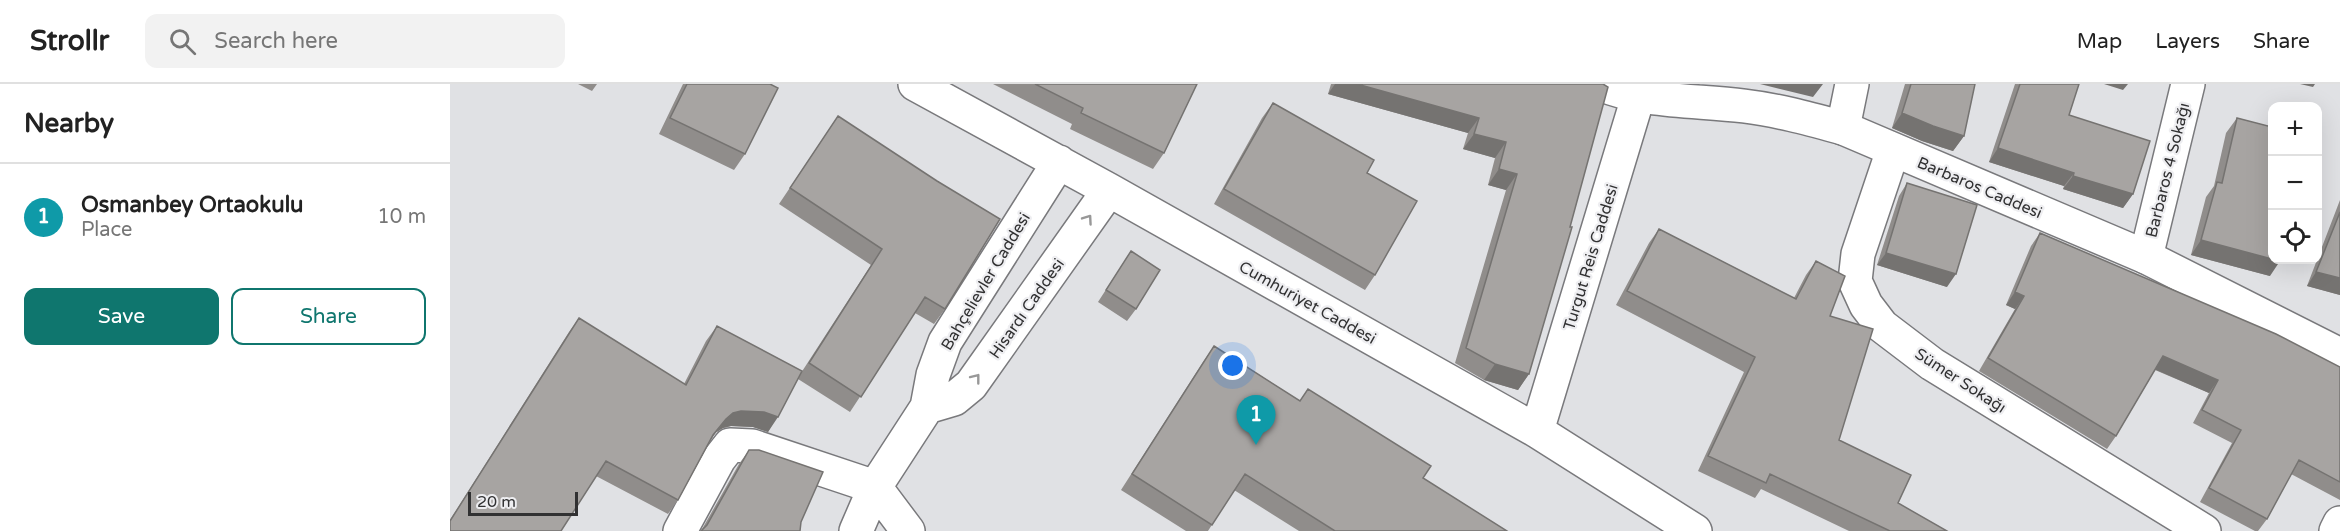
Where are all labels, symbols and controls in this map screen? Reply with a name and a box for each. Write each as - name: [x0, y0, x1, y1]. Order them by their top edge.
- search box: [145, 14, 565, 68]
- text: Strollr: [30, 24, 109, 58]
- icon: search: [166, 25, 199, 58]
- text: Search here: [214, 28, 338, 54]
- text: Map: [2077, 29, 2122, 54]
- text: Layers: [2155, 29, 2220, 54]
- text: Share: [2253, 29, 2310, 54]
- street label: Barbaros 4 Sokağı: [2142, 101, 2194, 240]
- map controls: [2268, 102, 2322, 264]
- button: +: [2268, 102, 2322, 156]
- text: Nearby: [24, 108, 114, 139]
- street label: Barbaros Caddesi: [1914, 153, 2045, 223]
- button: −: [2268, 156, 2322, 210]
- street label: Turgut Reis Caddesi: [1559, 182, 1623, 333]
- text: Osmanbey Ortaokulu: [81, 192, 304, 218]
- text: 1: [37, 205, 50, 229]
- text: 10 m: [377, 205, 426, 229]
- street label: Bahçelievler Caddesi: [937, 209, 1035, 354]
- button: locate: [2268, 210, 2322, 264]
- one-way arrow: [1081, 215, 1092, 226]
- text: Place: [81, 218, 132, 242]
- street label: Hisardı Caddesi: [985, 255, 1069, 363]
- street label: Cumhuriyet Caddesi: [1235, 257, 1380, 349]
- button: Save: [24, 288, 219, 345]
- button: Share: [231, 288, 426, 345]
- street label: Sümer Sokağı: [1911, 344, 2010, 418]
- your location: [1218, 351, 1247, 380]
- one-way arrow: [968, 374, 979, 385]
- pin: 1: [1236, 396, 1276, 445]
- scale bar: [468, 489, 578, 516]
- text: 20 m: [477, 492, 516, 512]

